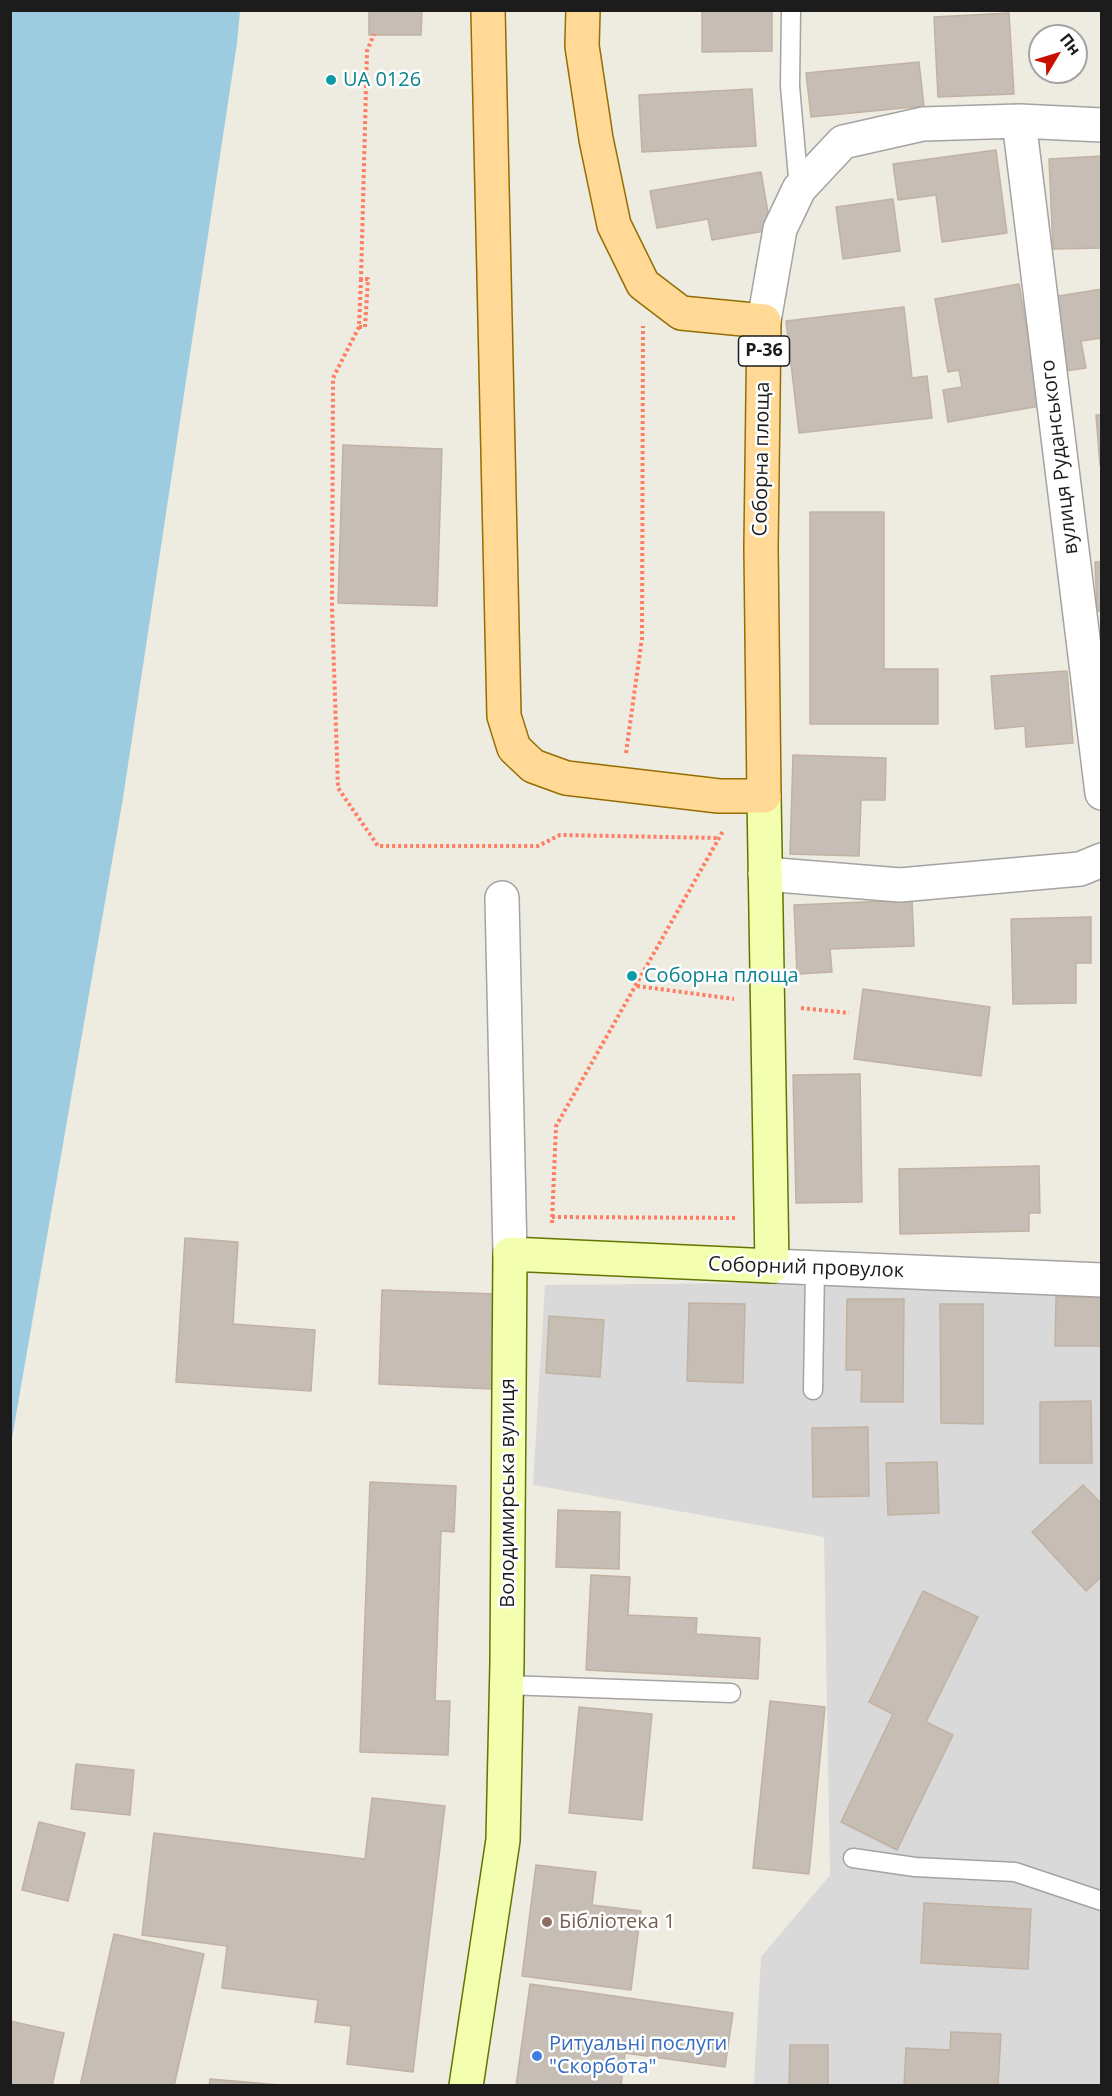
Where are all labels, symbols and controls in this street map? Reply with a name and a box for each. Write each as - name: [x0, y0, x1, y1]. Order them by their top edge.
- north arrow: [1028, 24, 1088, 84]
- text: Пн: [1055, 28, 1086, 60]
- place label: UA 0126: [343, 68, 421, 92]
- marker: UA 0126: [324, 73, 338, 87]
- road number: Р-36: [738, 336, 789, 366]
- street label: вулиця Руданського: [1036, 358, 1084, 556]
- street label: Соборна площа: [749, 381, 775, 537]
- place label: Соборна площа: [644, 964, 799, 988]
- marker: Соборна площа: [625, 969, 639, 983]
- street label: Соборний провулок: [708, 1253, 904, 1283]
- street label: Володимирська вулиця: [496, 1378, 520, 1608]
- place label: Бібліотека 1: [559, 1910, 675, 1934]
- marker: Бібліотека 1: [540, 1915, 554, 1929]
- place label: Ритуальні послуги "Скорбота": [549, 2032, 727, 2079]
- marker: Ритуальні послуги "Скорбота": [530, 2049, 544, 2063]

